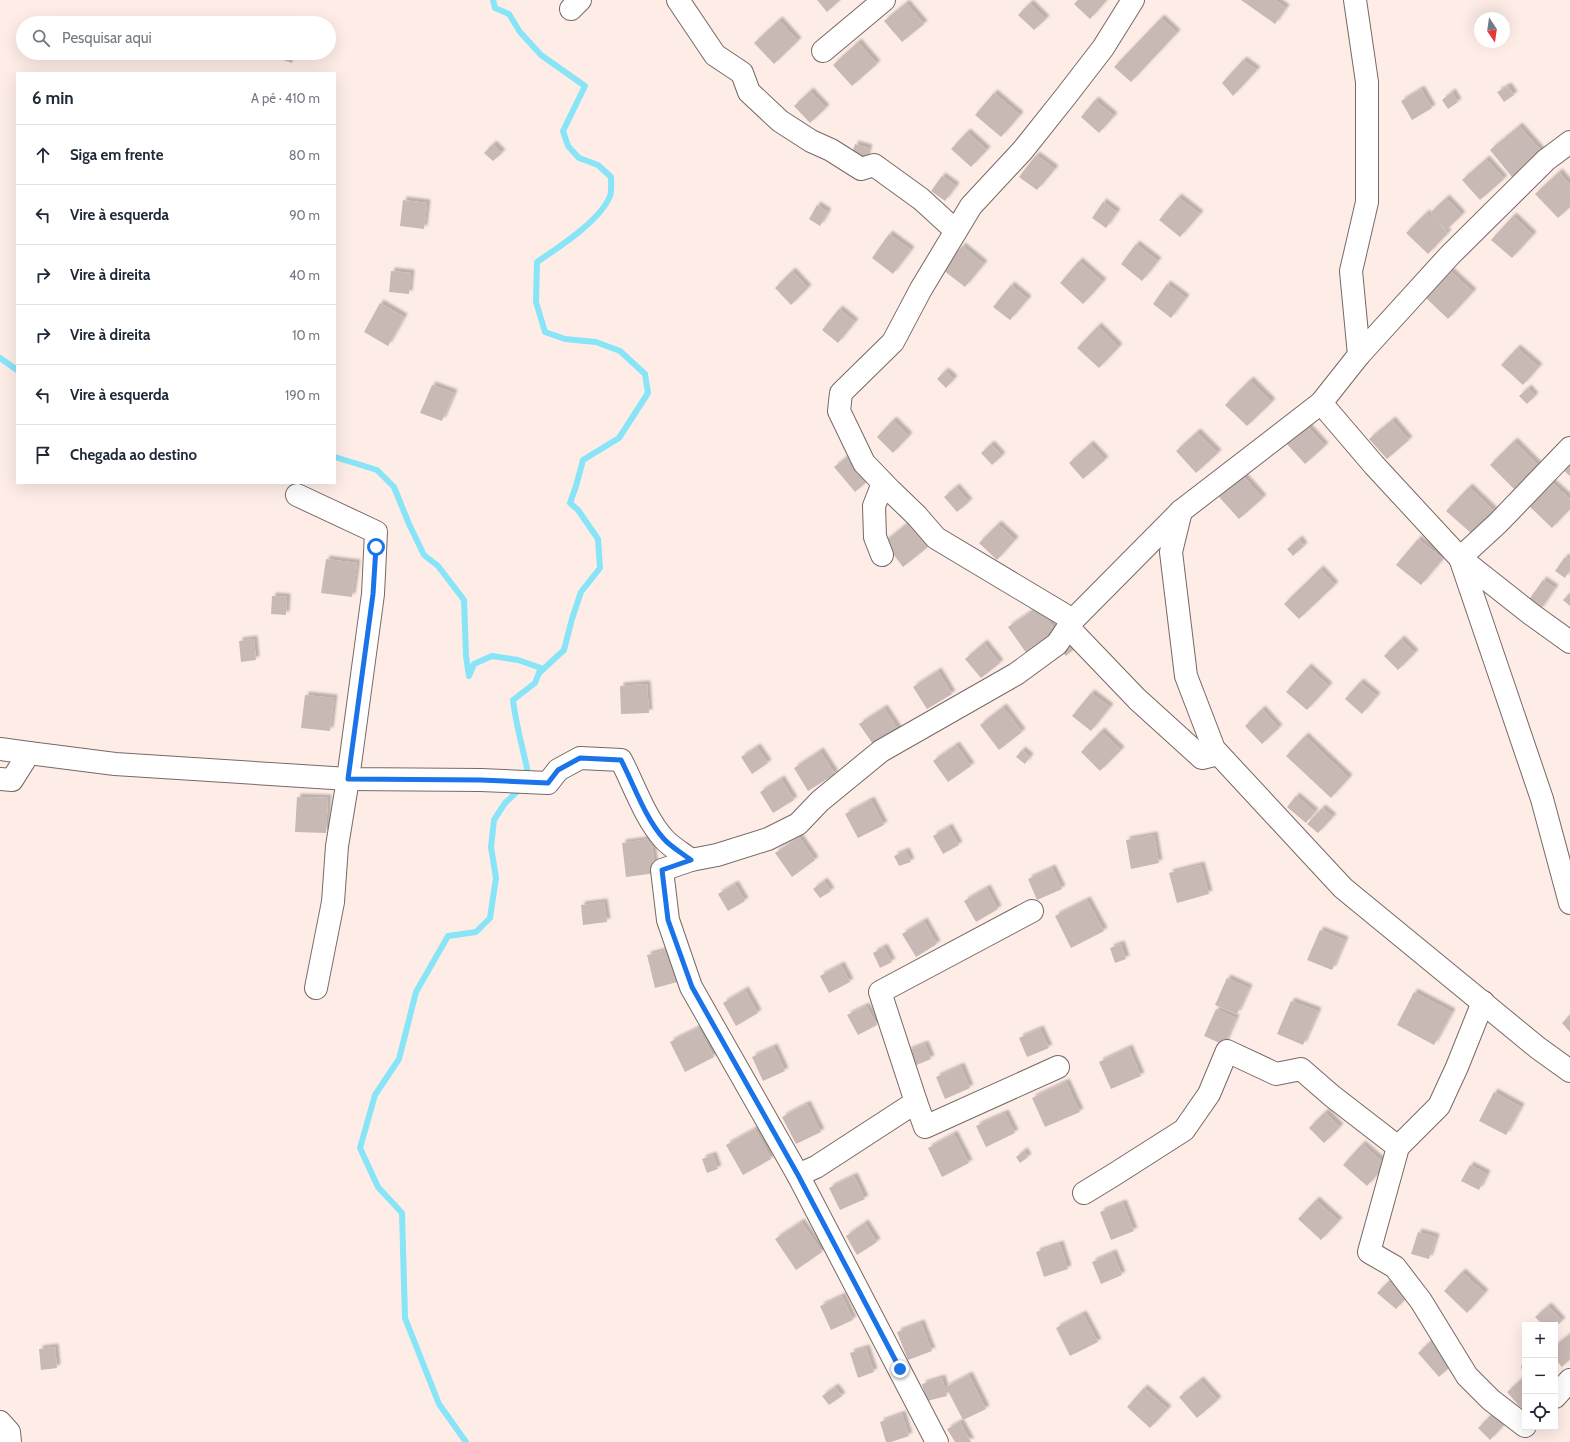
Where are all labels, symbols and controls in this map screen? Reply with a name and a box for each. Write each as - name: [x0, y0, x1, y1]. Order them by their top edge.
- north arrow: [1474, 12, 1510, 48]
- search box: [16, 16, 336, 60]
- icon: search: [30, 27, 52, 49]
- text: Pesquisar aqui: [62, 29, 152, 47]
- text: 6 min: [32, 88, 74, 108]
- text: A pé · 410 m: [251, 90, 320, 106]
- icon: ahead: [32, 144, 54, 166]
- text: Siga em frente: [70, 146, 163, 164]
- text: 80 m: [289, 147, 320, 163]
- icon: left: [32, 204, 54, 226]
- text: Vire à esquerda: [70, 206, 169, 224]
- text: 90 m: [289, 207, 320, 223]
- icon: right: [32, 264, 54, 286]
- text: Vire à direita: [70, 266, 151, 284]
- text: 40 m: [289, 267, 320, 283]
- icon: right: [32, 324, 54, 346]
- text: Vire à direita: [70, 326, 151, 344]
- text: 10 m: [292, 327, 320, 343]
- icon: left: [32, 384, 54, 406]
- text: Vire à esquerda: [70, 386, 169, 404]
- text: 190 m: [285, 387, 320, 403]
- icon: arrive: [32, 444, 54, 466]
- text: Chegada ao destino: [70, 446, 197, 464]
- route start: [367, 538, 385, 556]
- map controls: [1522, 1322, 1558, 1430]
- button: +: [1522, 1322, 1558, 1358]
- button: −: [1522, 1358, 1558, 1394]
- route end: [891, 1360, 909, 1378]
- button: locate: [1522, 1394, 1558, 1430]

